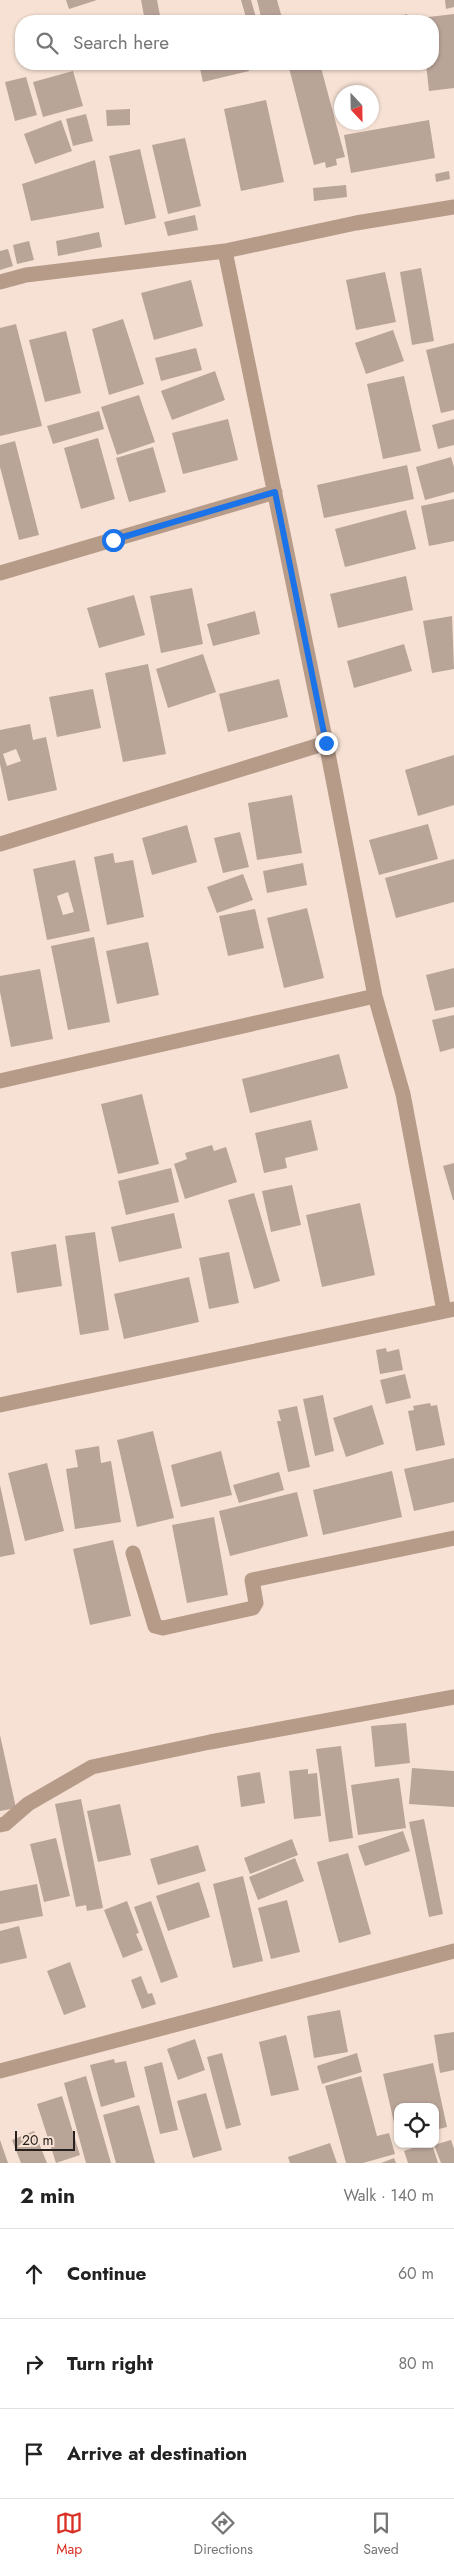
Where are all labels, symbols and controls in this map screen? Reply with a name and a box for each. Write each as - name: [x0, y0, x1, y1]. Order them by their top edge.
- search box: [15, 15, 439, 70]
- icon: search: [33, 29, 61, 57]
- text: Search here: [73, 29, 169, 56]
- north arrow: [334, 85, 379, 130]
- route start: [102, 529, 125, 552]
- route end: [315, 732, 338, 755]
- map controls: [394, 2103, 439, 2148]
- button: locate: [394, 2103, 439, 2148]
- scale bar: [15, 2128, 75, 2151]
- text: 20 m: [22, 2130, 54, 2150]
- text: 2 min: [20, 2181, 75, 2211]
- text: Walk · 140 m: [344, 2184, 434, 2207]
- icon: ahead: [20, 2260, 48, 2288]
- text: Continue: [67, 2260, 146, 2287]
- text: 60 m: [398, 2262, 434, 2285]
- icon: right: [20, 2350, 48, 2378]
- text: Turn right: [67, 2350, 153, 2377]
- text: 80 m: [398, 2352, 434, 2375]
- icon: arrive: [20, 2440, 48, 2468]
- text: Arrive at destination: [67, 2440, 247, 2467]
- tab: Map: [55, 2509, 83, 2559]
- tab: Directions: [194, 2509, 253, 2559]
- tab: Saved: [363, 2509, 399, 2559]

